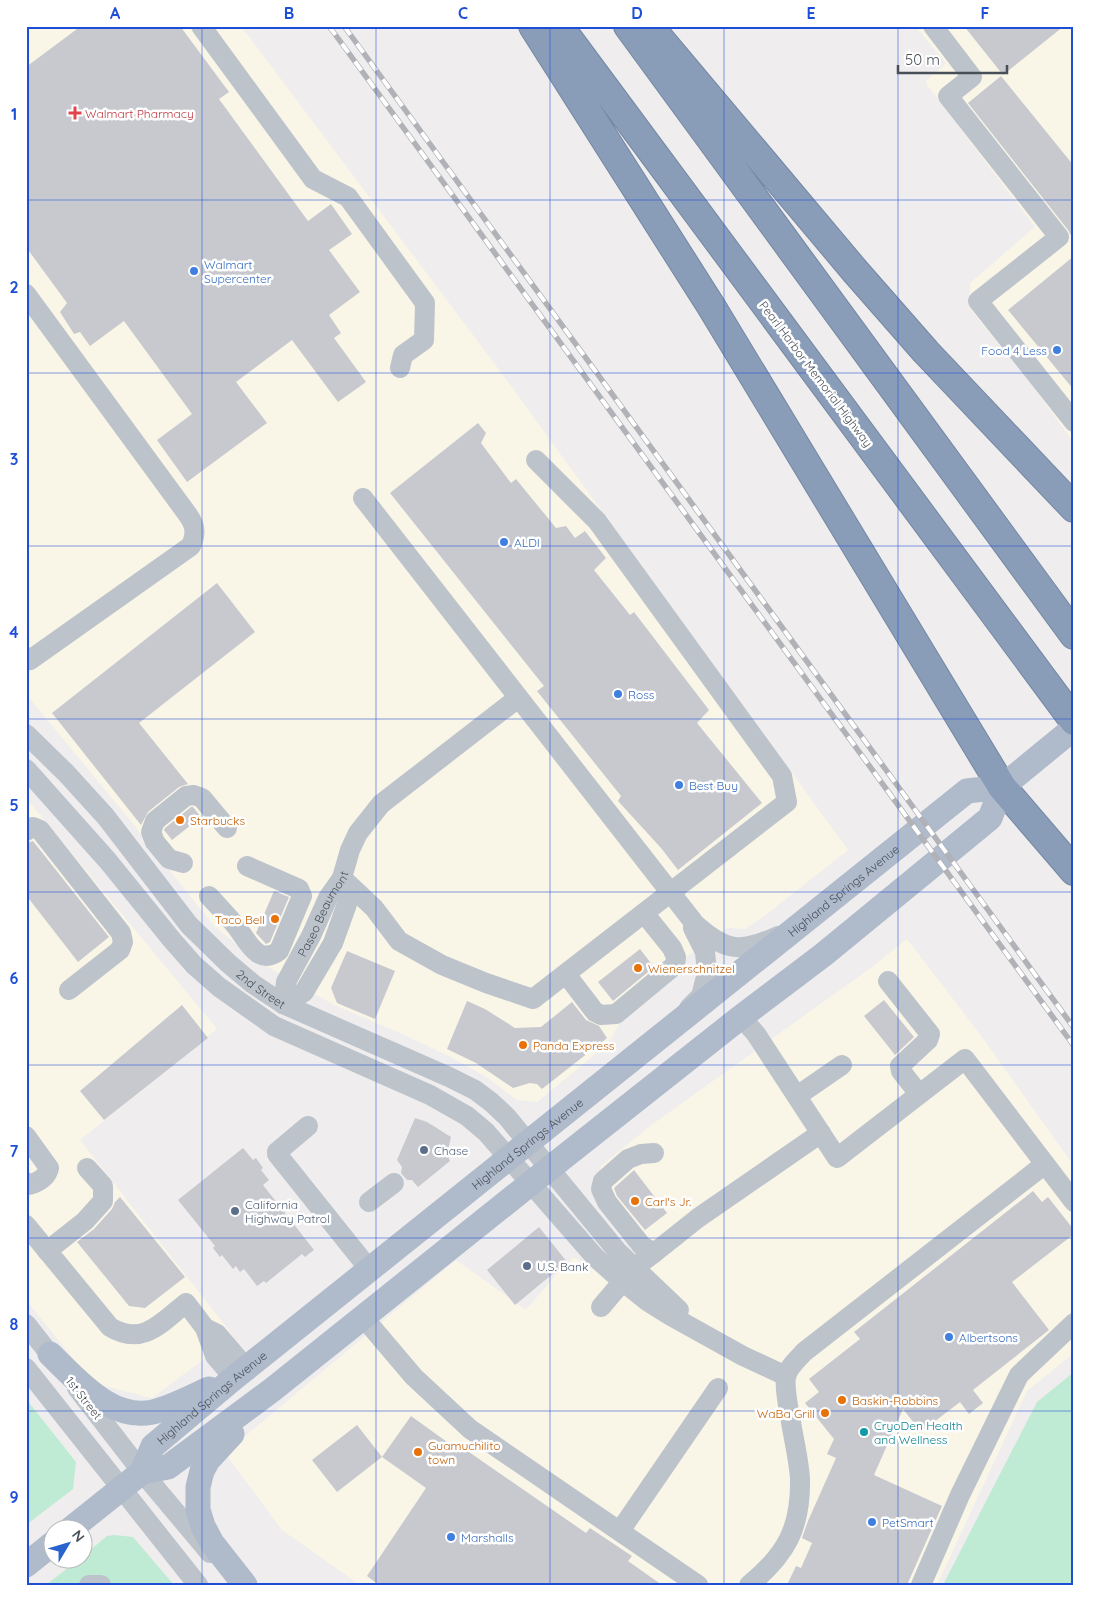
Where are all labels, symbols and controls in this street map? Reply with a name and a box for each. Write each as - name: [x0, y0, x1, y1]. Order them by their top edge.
- text: A: [110, 3, 121, 23]
- text: B: [284, 3, 294, 23]
- text: C: [458, 3, 468, 23]
- text: D: [631, 3, 643, 23]
- text: E: [806, 3, 816, 23]
- text: F: [981, 3, 990, 23]
- scale bar: [898, 42, 1006, 74]
- text: 50 m: [905, 50, 940, 69]
- text: 1: [11, 104, 17, 124]
- place label: Walmart Pharmacy: [85, 106, 194, 121]
- marker: Walmart Pharmacy: [69, 107, 81, 119]
- place label: Walmart Supercenter: [204, 257, 272, 286]
- marker: Walmart Supercenter: [188, 265, 200, 277]
- text: 2: [9, 277, 19, 297]
- street label: Pearl Harbor Memorial Highway: [756, 298, 876, 450]
- place label: Food 4 Less: [981, 343, 1047, 358]
- marker: Food 4 Less: [1051, 344, 1063, 356]
- text: 3: [10, 449, 18, 469]
- place label: ALDI: [514, 535, 540, 550]
- marker: ALDI: [498, 536, 510, 548]
- text: 4: [9, 622, 19, 642]
- place label: Ross: [628, 687, 655, 702]
- marker: Ross: [612, 688, 624, 700]
- place label: Best Buy: [689, 778, 738, 793]
- marker: Best Buy: [673, 779, 685, 791]
- text: 5: [9, 795, 19, 815]
- place label: Starbucks: [190, 813, 245, 828]
- marker: Starbucks: [174, 814, 186, 826]
- street label: Highland Springs Avenue: [784, 841, 902, 939]
- street label: Paseo Beaumont: [294, 869, 351, 959]
- place label: Taco Bell: [215, 912, 265, 927]
- marker: Taco Bell: [269, 913, 281, 925]
- place label: Wienerschnitzel: [648, 961, 735, 976]
- marker: Wienerschnitzel: [632, 962, 644, 974]
- street label: 2nd Street: [234, 966, 289, 1011]
- text: 6: [10, 968, 19, 988]
- place label: Panda Express: [533, 1038, 615, 1053]
- marker: Panda Express: [517, 1039, 529, 1051]
- street label: Highland Springs Avenue: [468, 1094, 586, 1193]
- text: 7: [10, 1141, 19, 1161]
- place label: Chase: [434, 1143, 469, 1158]
- marker: Chase: [418, 1144, 430, 1156]
- place label: Carl's Jr.: [645, 1194, 691, 1209]
- marker: Carl's Jr.: [629, 1195, 641, 1207]
- place label: California Highway Patrol: [245, 1197, 330, 1226]
- marker: California Highway Patrol: [229, 1205, 241, 1217]
- place label: U.S. Bank: [537, 1259, 588, 1274]
- marker: U.S. Bank: [521, 1260, 533, 1272]
- text: 8: [10, 1314, 19, 1334]
- place label: Albertsons: [959, 1330, 1018, 1345]
- marker: Albertsons: [943, 1331, 955, 1343]
- street label: Highland Springs Avenue: [153, 1347, 270, 1447]
- street label: 1st Street: [63, 1374, 105, 1422]
- place label: Baskin-Robbins: [852, 1393, 939, 1408]
- marker: Baskin-Robbins: [836, 1394, 848, 1406]
- place label: WaBa Grill: [757, 1406, 815, 1421]
- marker: WaBa Grill: [819, 1407, 831, 1419]
- place label: CryoDen Health and Wellness: [874, 1418, 963, 1447]
- marker: CryoDen Health and Wellness: [858, 1426, 870, 1438]
- place label: Guamuchilito town: [428, 1438, 500, 1467]
- marker: Guamuchilito town: [412, 1446, 424, 1458]
- text: 9: [9, 1487, 19, 1507]
- place label: PetSmart: [882, 1515, 934, 1530]
- marker: PetSmart: [866, 1516, 878, 1528]
- north arrow: [42, 1518, 92, 1568]
- text: N: [68, 1526, 89, 1546]
- place label: Marshalls: [461, 1530, 514, 1545]
- marker: Marshalls: [445, 1531, 457, 1543]

